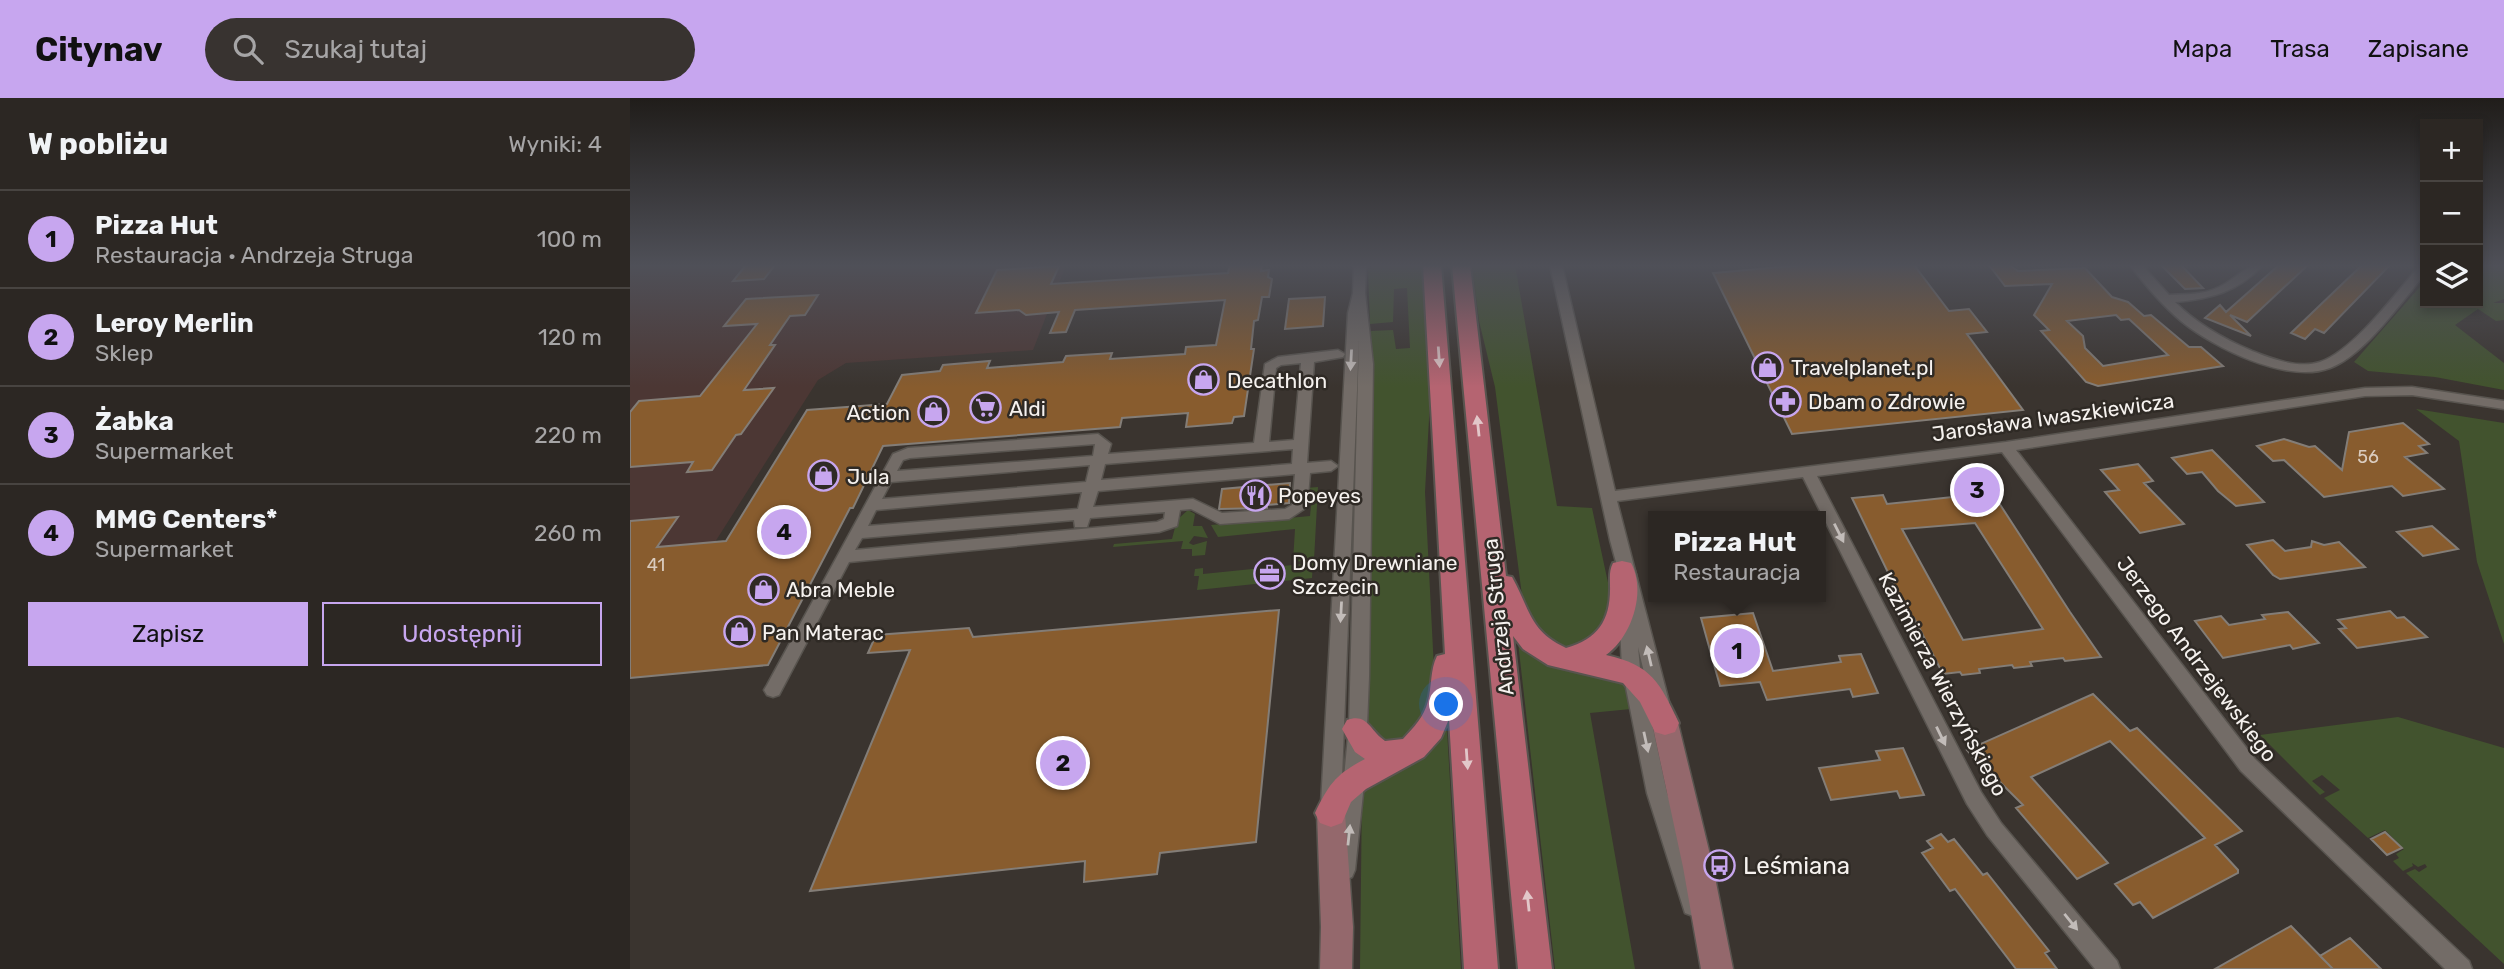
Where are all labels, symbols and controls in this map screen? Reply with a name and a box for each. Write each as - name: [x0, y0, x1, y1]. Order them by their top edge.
- search box: [205, 18, 695, 81]
- text: Citynav: [35, 30, 163, 69]
- icon: search: [229, 30, 267, 68]
- text: Szukaj tutaj: [285, 34, 427, 65]
- text: Mapa: [2172, 35, 2232, 63]
- text: Trasa: [2270, 35, 2330, 63]
- text: Zapisane: [2368, 35, 2469, 63]
- map controls: [2420, 119, 2483, 308]
- button: +: [2420, 119, 2483, 182]
- text: W pobliżu: [28, 126, 168, 162]
- text: Wyniki: 4: [508, 130, 602, 158]
- button: −: [2420, 182, 2483, 245]
- text: Pizza Hut: [95, 210, 218, 241]
- text: 1: [45, 225, 57, 253]
- text: 100 m: [537, 225, 602, 253]
- text: Restauracja · Andrzeja Struga: [95, 241, 413, 269]
- button: layers: [2420, 245, 2483, 308]
- text: Leroy Merlin: [95, 308, 254, 339]
- text: 2: [44, 323, 58, 351]
- text: 120 m: [538, 323, 602, 351]
- text: Sklep: [95, 339, 153, 367]
- one-way arrow: [1434, 346, 1445, 368]
- one-way arrow: [1346, 350, 1357, 372]
- shop icon: Travelplanet.pl: [1751, 350, 1785, 384]
- place label: Travelplanet.pl: [1791, 355, 1934, 380]
- shop icon: Decathlon: [1187, 363, 1221, 397]
- place label: Decathlon: [1227, 368, 1327, 393]
- pharmacy icon: Dbam o Zdrowie: [1768, 384, 1802, 418]
- street label: Jarosława Iwaszkiewicza: [1930, 388, 2176, 446]
- place label: Dbam o Zdrowie: [1808, 389, 1966, 414]
- supermarket icon: Aldi: [969, 391, 1003, 425]
- shop icon: Action: [916, 395, 950, 429]
- place label: Aldi: [1009, 396, 1046, 421]
- place label: Action: [846, 400, 910, 425]
- text: Żabka: [95, 406, 174, 437]
- one-way arrow: [1472, 415, 1483, 437]
- text: 3: [43, 421, 59, 449]
- text: 220 m: [534, 421, 602, 449]
- text: Supermarket: [95, 437, 233, 465]
- house number: 56: [2357, 446, 2379, 468]
- shop icon: Jula: [807, 459, 841, 493]
- place label: Jula: [847, 464, 890, 489]
- pin: 3: [1954, 464, 2000, 516]
- restaurant icon: Popeyes: [1238, 478, 1272, 512]
- place label: Popeyes: [1278, 483, 1361, 508]
- text: MMG Centers*: [95, 504, 277, 535]
- pin: 4: [761, 506, 807, 558]
- popup: [1648, 511, 1826, 602]
- text: 4: [43, 519, 59, 547]
- text: 260 m: [534, 519, 602, 547]
- one-way arrow: [1834, 523, 1845, 543]
- text: Pizza Hut: [1673, 527, 1796, 558]
- text: Supermarket: [95, 535, 233, 563]
- street label: Andrzeja Struga: [1477, 537, 1519, 697]
- place label: Domy Drewniane Szczecin: [1292, 550, 1457, 599]
- street label: Jerzego Andrzejewskiego: [2112, 551, 2282, 767]
- house number: 41: [647, 554, 665, 576]
- office icon: Domy Drewniane Szczecin: [1252, 557, 1286, 591]
- text: Restauracja: [1673, 558, 1801, 586]
- street label: Kazimierza Wierzyńskiego: [1873, 568, 2013, 800]
- shop icon: Abra Meble: [746, 572, 780, 606]
- place label: Abra Meble: [786, 577, 895, 602]
- one-way arrow: [1335, 601, 1346, 623]
- button: Zapisz: [28, 602, 308, 666]
- button: Udostępnij: [322, 602, 602, 666]
- shop icon: Pan Materac: [722, 615, 756, 649]
- place label: Pan Materac: [762, 620, 884, 645]
- pin: 1: [1714, 625, 1760, 677]
- one-way arrow: [1644, 645, 1655, 667]
- your location: [1429, 687, 1463, 721]
- one-way arrow: [1936, 726, 1947, 746]
- one-way arrow: [1641, 731, 1652, 753]
- pin: 2: [1040, 737, 1086, 789]
- one-way arrow: [1462, 748, 1473, 770]
- one-way arrow: [1344, 824, 1355, 846]
- bus stop icon: Leśmiana: [1703, 849, 1737, 883]
- place label: Leśmiana: [1743, 852, 1850, 880]
- one-way arrow: [1522, 890, 1533, 912]
- one-way arrow: [2063, 914, 2078, 931]

